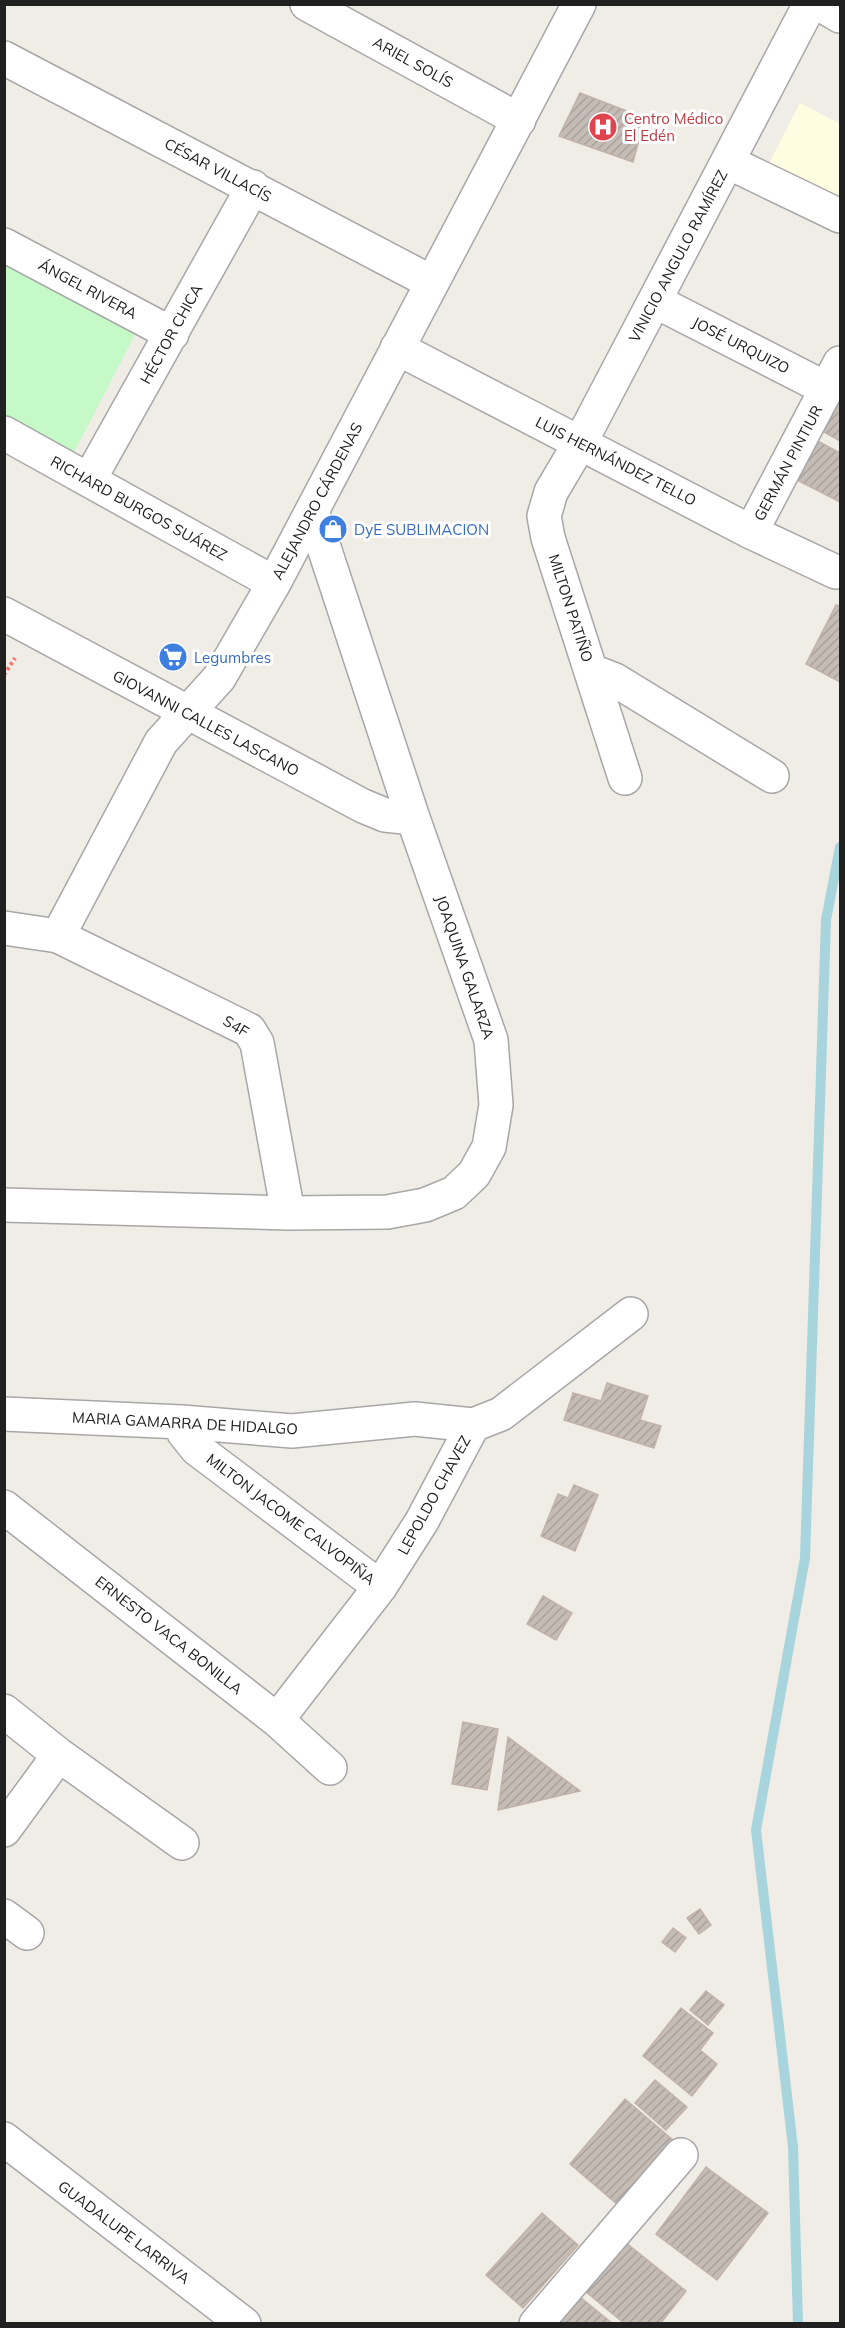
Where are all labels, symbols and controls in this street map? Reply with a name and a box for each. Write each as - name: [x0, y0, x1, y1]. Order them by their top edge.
- street label: ARIEL SOLÍS: [370, 32, 456, 92]
- place label: Centro Médico El Edén: [624, 109, 723, 145]
- hospital icon: Centro Médico El Edén: [587, 111, 619, 143]
- street label: CÉSAR VILLACÍS: [161, 134, 275, 206]
- street label: VINICIO ANGULO RAMÍREZ: [624, 167, 732, 345]
- street label: ÁNGEL RIVERA: [35, 255, 141, 323]
- street label: HÉCTOR CHICA: [136, 281, 206, 387]
- street label: JOSÉ URQUIZO: [689, 312, 793, 378]
- street label: GERMÁN PINTIUR: [749, 402, 827, 524]
- street label: LUIS HERNÁNDEZ TELLO: [532, 412, 700, 510]
- street label: ALEJANDRO CÁRDENAS: [267, 419, 367, 583]
- street label: RICHARD BURGOS SUÁREZ: [47, 451, 231, 565]
- shop icon: DyE SUBLIMACION: [317, 513, 349, 545]
- place label: DyE SUBLIMACION: [354, 520, 489, 539]
- street label: MILTON PATIÑO: [545, 552, 597, 664]
- supermarket icon: Legumbres: [157, 641, 189, 673]
- place label: Legumbres: [194, 648, 271, 667]
- street label: GIOVANNI CALLES LASCANO: [110, 666, 302, 780]
- street label: JOAQUINA GALARZA: [431, 893, 499, 1041]
- street label: S4F: [220, 1011, 252, 1041]
- street label: MARIA GAMARRA DE HIDALGO: [72, 1408, 298, 1438]
- street label: LEPOLDO CHAVEZ: [393, 1432, 475, 1558]
- street label: MILTON JACOME CALVOPIÑA: [203, 1449, 379, 1589]
- street label: ERNESTO VACA BONILLA: [92, 1572, 246, 1698]
- street label: GUADALUPE LARRIVA: [54, 2176, 194, 2288]

